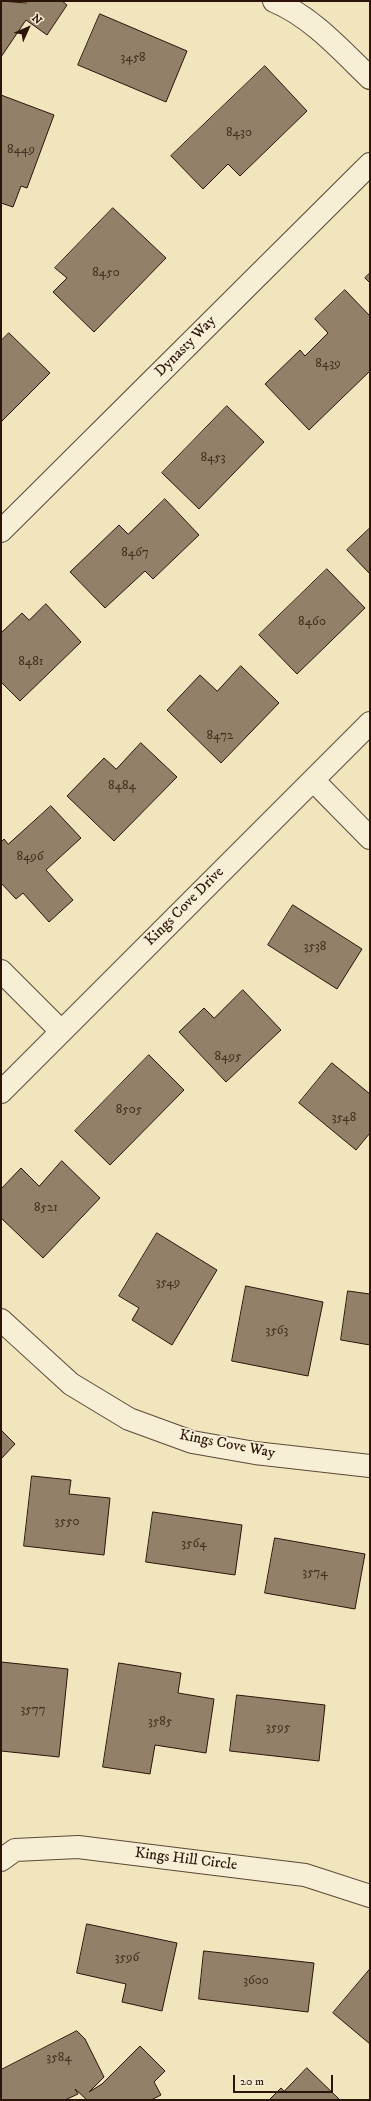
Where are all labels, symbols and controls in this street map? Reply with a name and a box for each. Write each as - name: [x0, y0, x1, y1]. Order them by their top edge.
- north arrow: [8, 8, 48, 48]
- text: N: [28, 11, 45, 28]
- house number: 3458: [120, 50, 146, 66]
- house number: 8430: [226, 125, 252, 141]
- house number: 8449: [7, 142, 35, 158]
- house number: 8450: [92, 265, 120, 281]
- street label: Dynasty Way: [152, 313, 220, 381]
- house number: 8439: [315, 356, 341, 372]
- house number: 8453: [200, 450, 226, 466]
- house number: 8467: [121, 545, 149, 561]
- house number: 8460: [298, 614, 326, 630]
- house number: 8481: [18, 654, 44, 670]
- house number: 8472: [207, 728, 233, 744]
- house number: 8484: [108, 778, 136, 794]
- house number: 8496: [16, 849, 44, 865]
- street label: Kings Cove Drive: [142, 864, 228, 950]
- house number: 3538: [304, 939, 326, 955]
- house number: 8495: [215, 1049, 241, 1065]
- house number: 8505: [116, 1102, 142, 1118]
- house number: 3548: [332, 1110, 356, 1126]
- house number: 8521: [34, 1200, 58, 1216]
- house number: 3549: [156, 1275, 180, 1291]
- house number: 3563: [266, 1323, 288, 1339]
- street label: Kings Cove Way: [178, 1427, 276, 1463]
- house number: 3550: [55, 1514, 79, 1530]
- house number: 3564: [181, 1536, 207, 1552]
- house number: 3574: [302, 1565, 328, 1581]
- house number: 3577: [20, 1702, 46, 1718]
- house number: 3585: [148, 1714, 172, 1730]
- house number: 3595: [266, 1720, 290, 1736]
- street label: Kings Hill Circle: [134, 1845, 238, 1875]
- house number: 3596: [115, 1950, 139, 1966]
- house number: 3600: [243, 1973, 269, 1989]
- house number: 3584: [46, 2050, 72, 2066]
- scale bar: [235, 2067, 335, 2093]
- text: 20 m: [240, 2074, 264, 2089]

